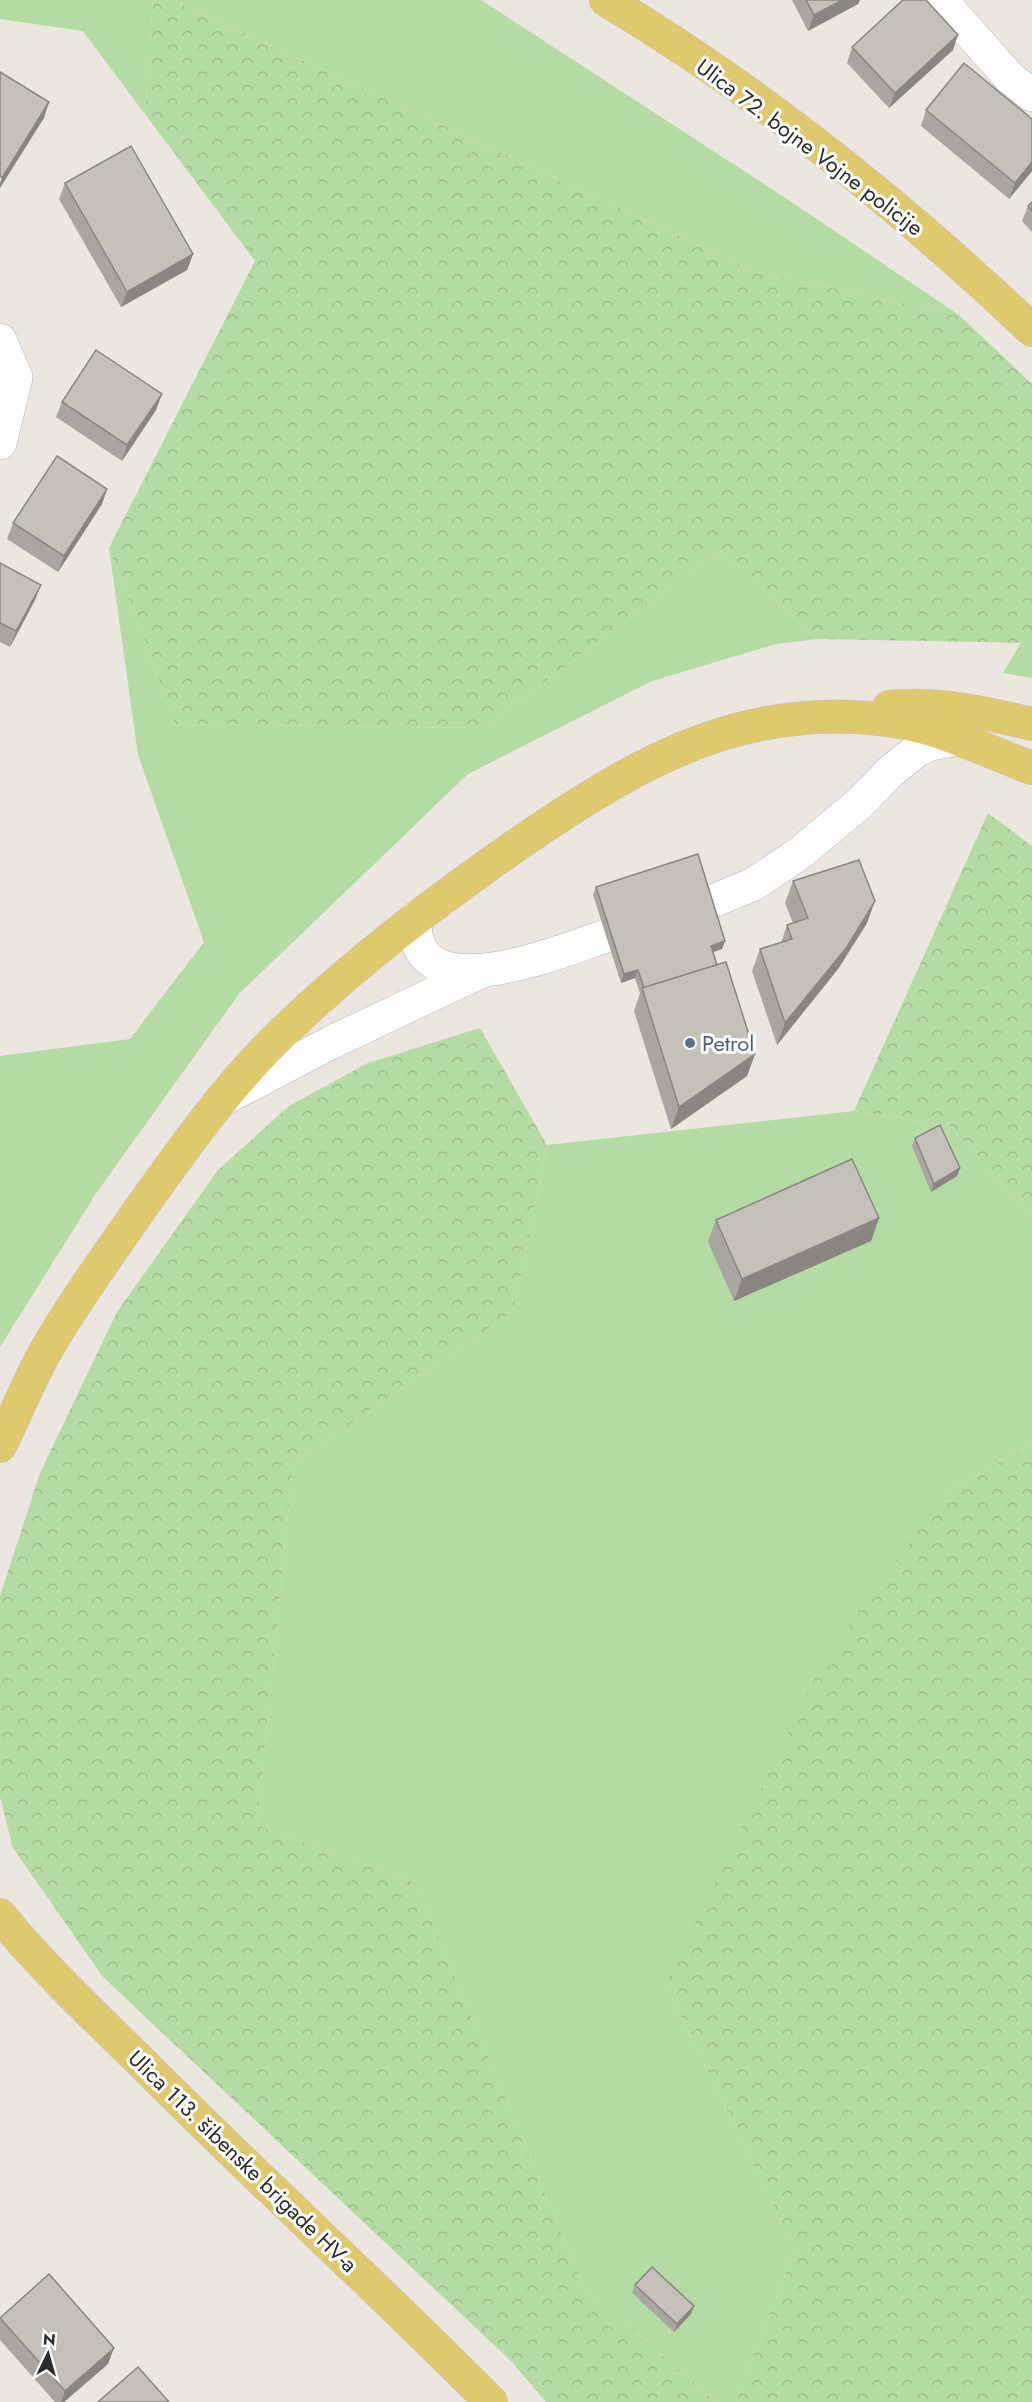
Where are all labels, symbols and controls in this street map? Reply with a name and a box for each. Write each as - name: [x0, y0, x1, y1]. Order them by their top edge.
- street label: Ulica 72. bojne Vojne policije: [690, 51, 930, 243]
- place label: Petrol: [702, 1027, 754, 1059]
- marker: Petrol: [683, 1036, 697, 1050]
- street label: Ulica 113. šibenske brigade HV-a: [121, 2043, 365, 2279]
- north arrow: [18, 2324, 78, 2384]
- text: N: [42, 2328, 57, 2352]

